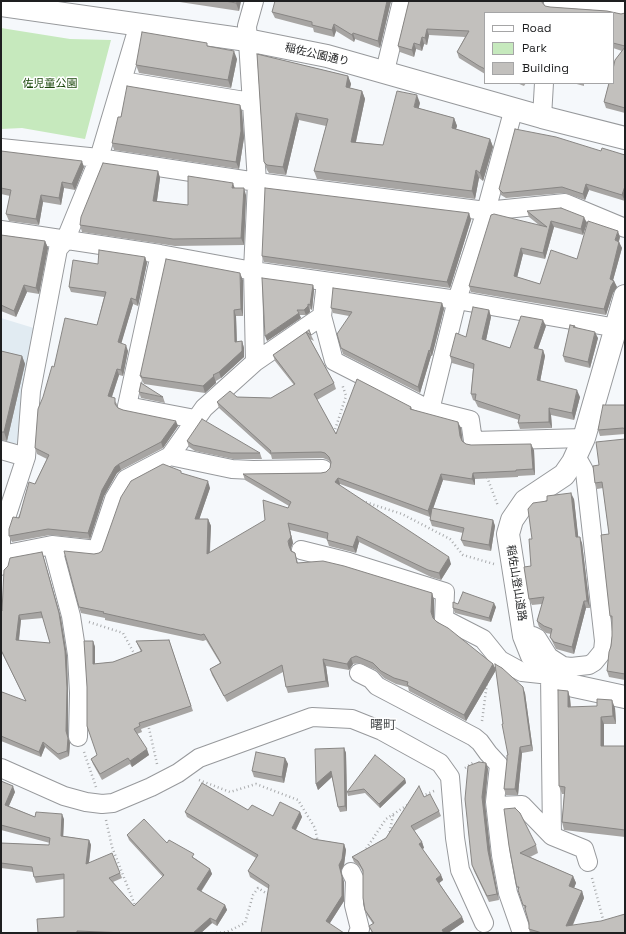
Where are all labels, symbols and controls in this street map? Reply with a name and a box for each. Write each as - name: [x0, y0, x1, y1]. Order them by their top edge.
- legend: [484, 12, 614, 84]
- text: Road: [522, 20, 551, 36]
- text: Park: [522, 40, 547, 56]
- street label: 稲佐公園通り: [283, 41, 351, 69]
- text: Building: [522, 60, 569, 76]
- park label: 佐児童公園: [23, 77, 77, 91]
- street label: 稲佐山登山道路: [503, 544, 529, 622]
- district label: 曙町: [370, 717, 396, 733]

